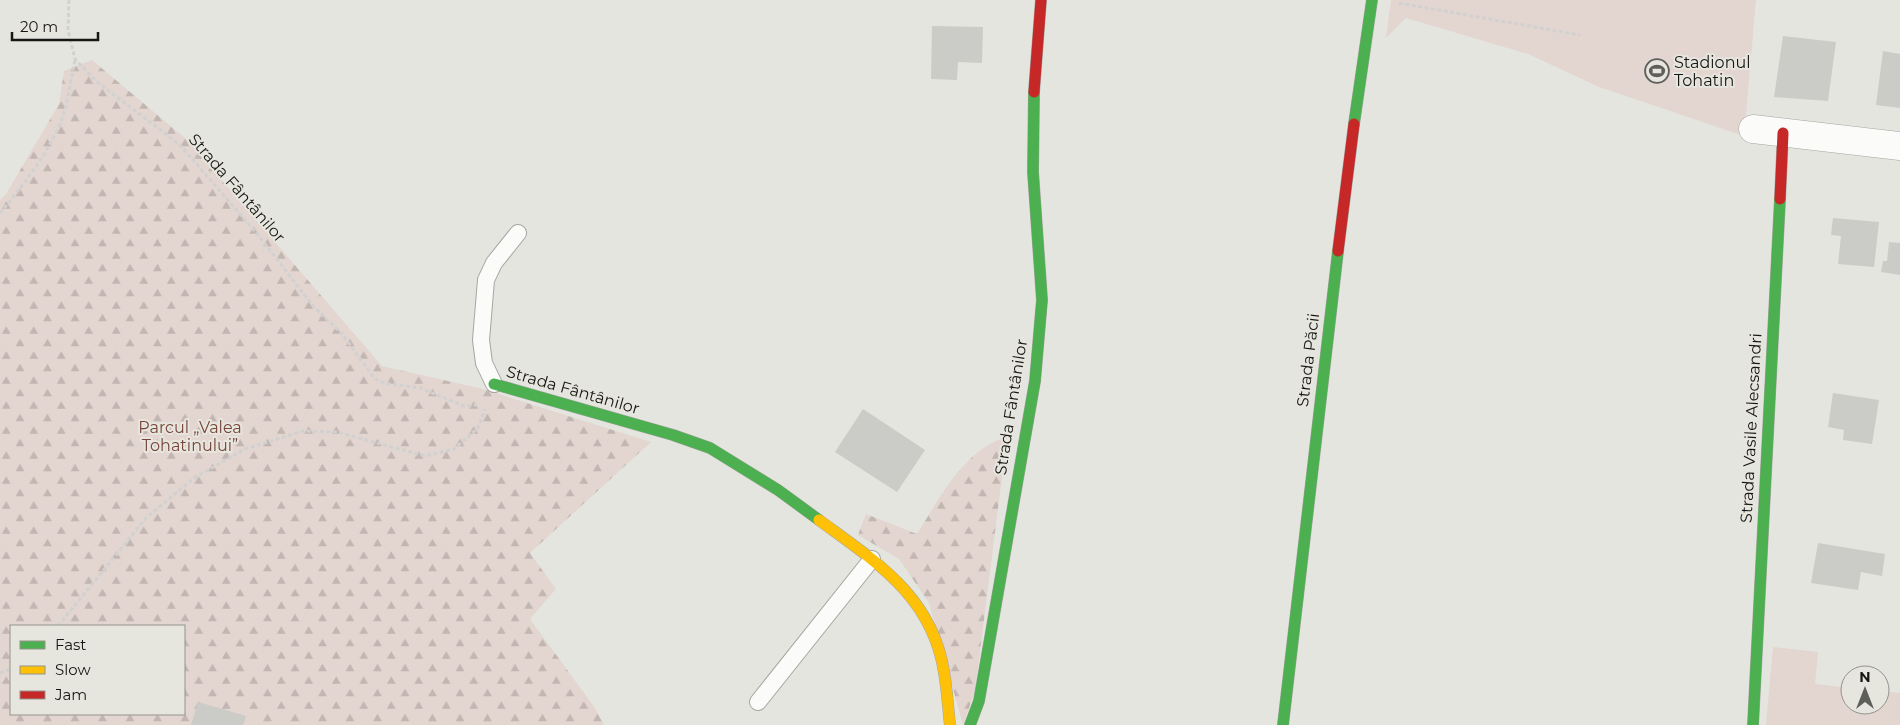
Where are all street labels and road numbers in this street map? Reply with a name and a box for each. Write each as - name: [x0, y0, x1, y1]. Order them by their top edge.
- street label: Strada Fântânilor: [185, 130, 289, 246]
- street label: Strada Păcii: [1293, 312, 1323, 408]
- street label: Strada Vasile Alecsandri: [1737, 333, 1765, 523]
- street label: Strada Fântânilor: [991, 338, 1031, 476]
- street label: Strada Fântânilor: [504, 362, 642, 418]

